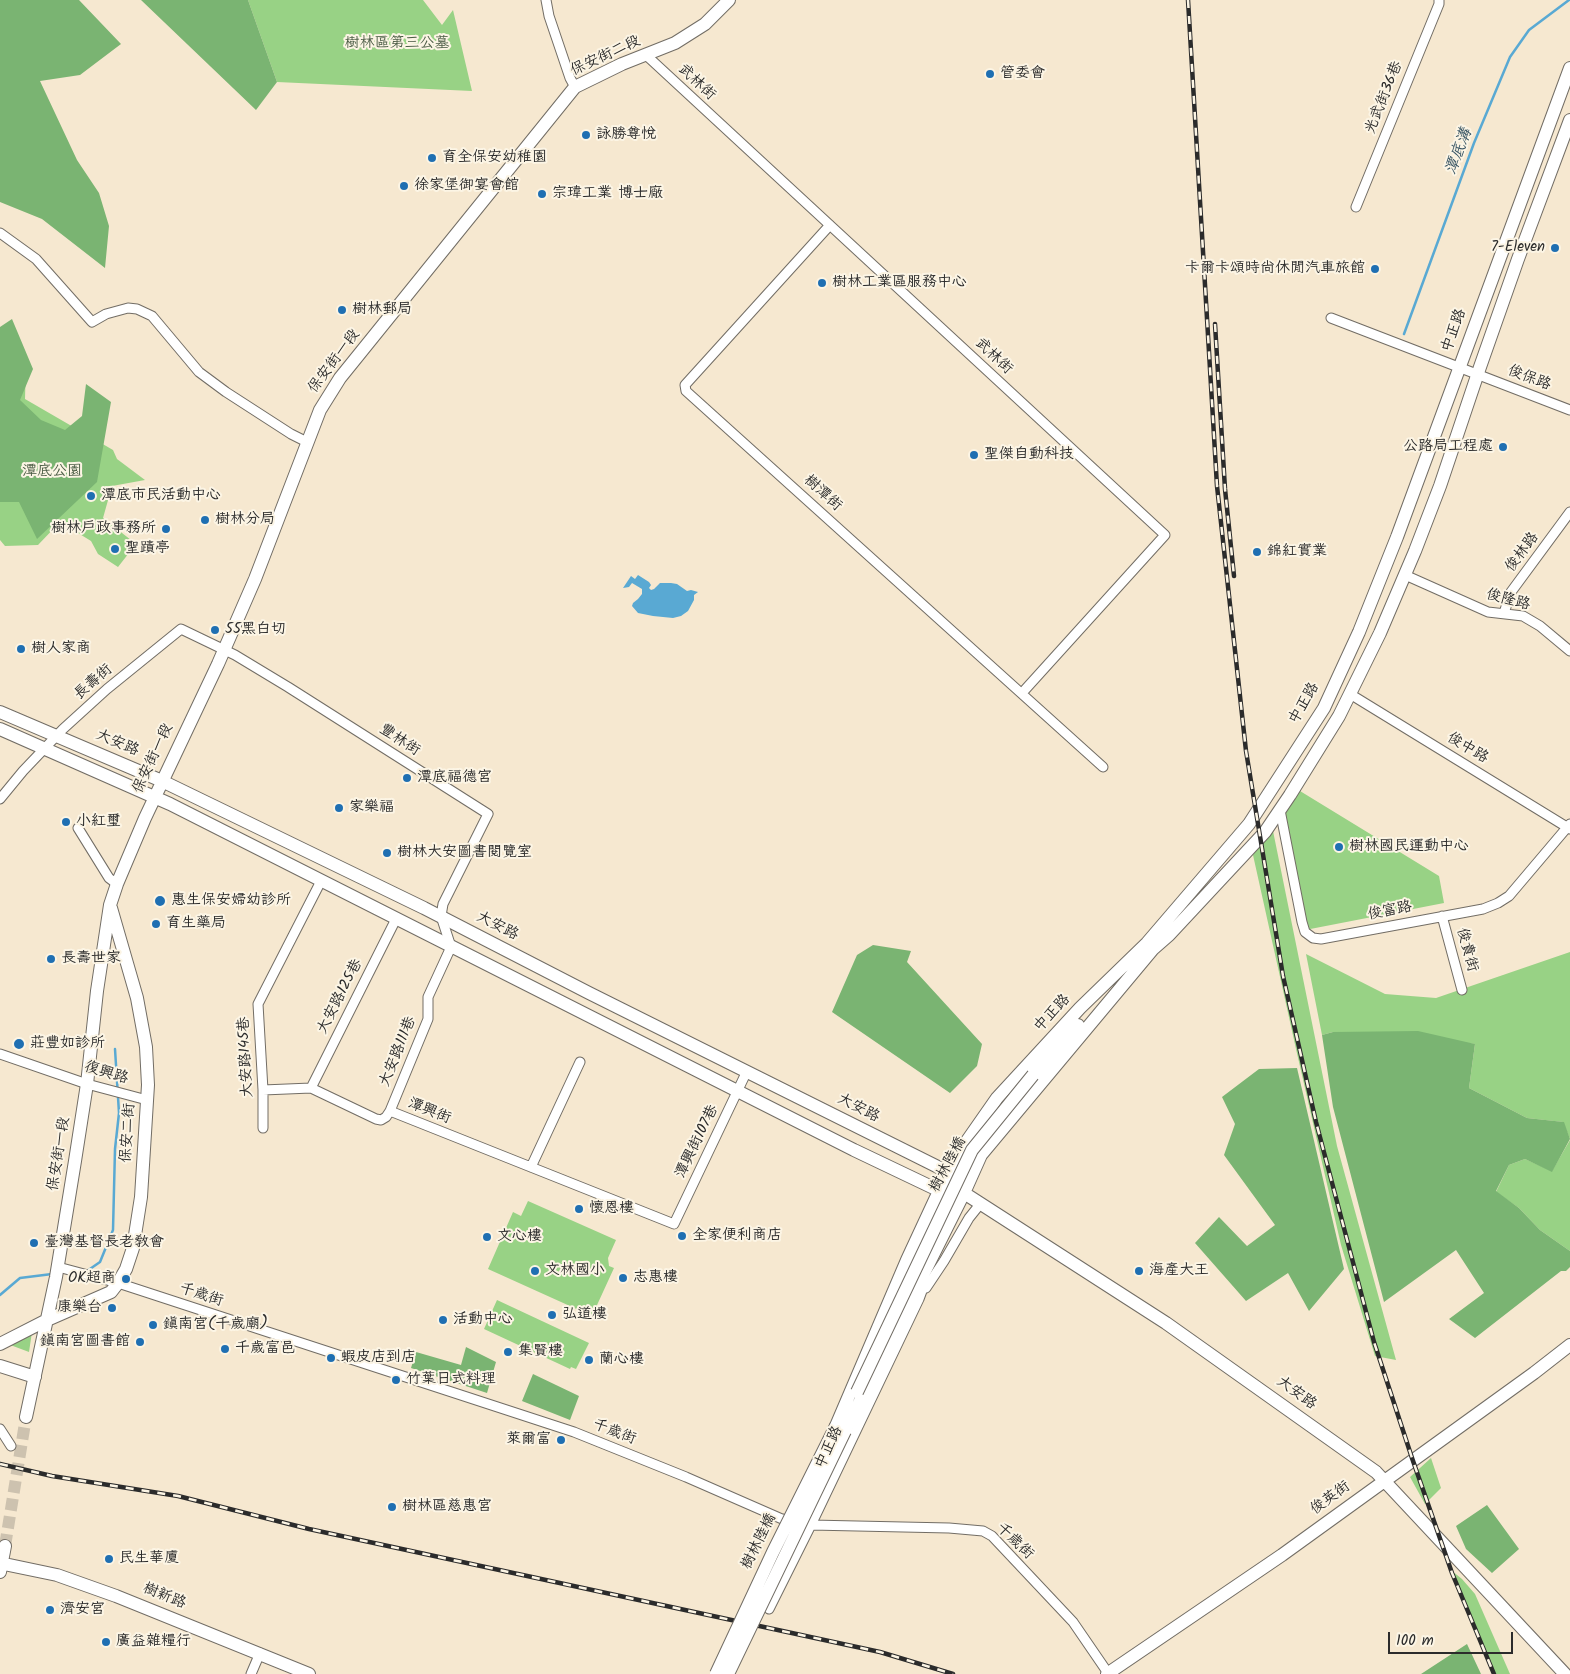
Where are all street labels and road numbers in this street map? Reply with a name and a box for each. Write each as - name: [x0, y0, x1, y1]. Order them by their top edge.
- street label: 保安街二段: [568, 33, 644, 81]
- street label: 光武街36巷: [1362, 59, 1408, 137]
- street label: 武林街: [673, 61, 719, 105]
- street label: 中正路: [1439, 307, 1471, 355]
- street label: 保安街一段: [305, 327, 365, 397]
- street label: 武林街: [970, 335, 1016, 379]
- street label: 俊保路: [1505, 363, 1553, 395]
- street label: 樹潭街: [799, 472, 845, 516]
- street label: 俊林路: [1502, 530, 1544, 576]
- street label: 俊隆路: [1484, 586, 1532, 616]
- street label: 長壽街: [71, 661, 117, 705]
- street label: 中正路: [1286, 680, 1324, 728]
- street label: 保安街一段: [130, 721, 178, 797]
- street label: 豐林街: [375, 721, 423, 761]
- street label: 大安路: [93, 727, 141, 761]
- street label: 俊中路: [1443, 730, 1491, 768]
- street label: 俊富路: [1366, 899, 1414, 925]
- street label: 大安路: [473, 909, 521, 945]
- street label: 俊貴街: [1451, 926, 1481, 974]
- street label: 大安路125巷: [314, 957, 368, 1037]
- street label: 中正路: [1031, 991, 1075, 1037]
- street label: 大安路111巷: [377, 1014, 421, 1090]
- street label: 大安路145巷: [236, 1016, 258, 1098]
- street label: 復興路: [82, 1059, 130, 1089]
- street label: 大安路: [834, 1091, 882, 1127]
- street label: 潭興街: [405, 1095, 453, 1129]
- street label: 保安二街: [118, 1102, 140, 1164]
- street label: 潭興街107巷: [673, 1102, 723, 1182]
- street label: 保安街一段: [45, 1116, 75, 1192]
- street label: 樹林陸橋: [927, 1134, 971, 1196]
- street label: 千歲街: [177, 1280, 225, 1312]
- street label: 大安路: [1273, 1373, 1319, 1415]
- street label: 千歲街: [590, 1417, 638, 1449]
- street label: 中正路: [812, 1424, 848, 1472]
- street label: 俊英街: [1308, 1478, 1354, 1520]
- street label: 樹林陸橋: [739, 1511, 781, 1573]
- street label: 千歲街: [992, 1520, 1036, 1564]
- street label: 樹新路: [140, 1580, 188, 1614]

